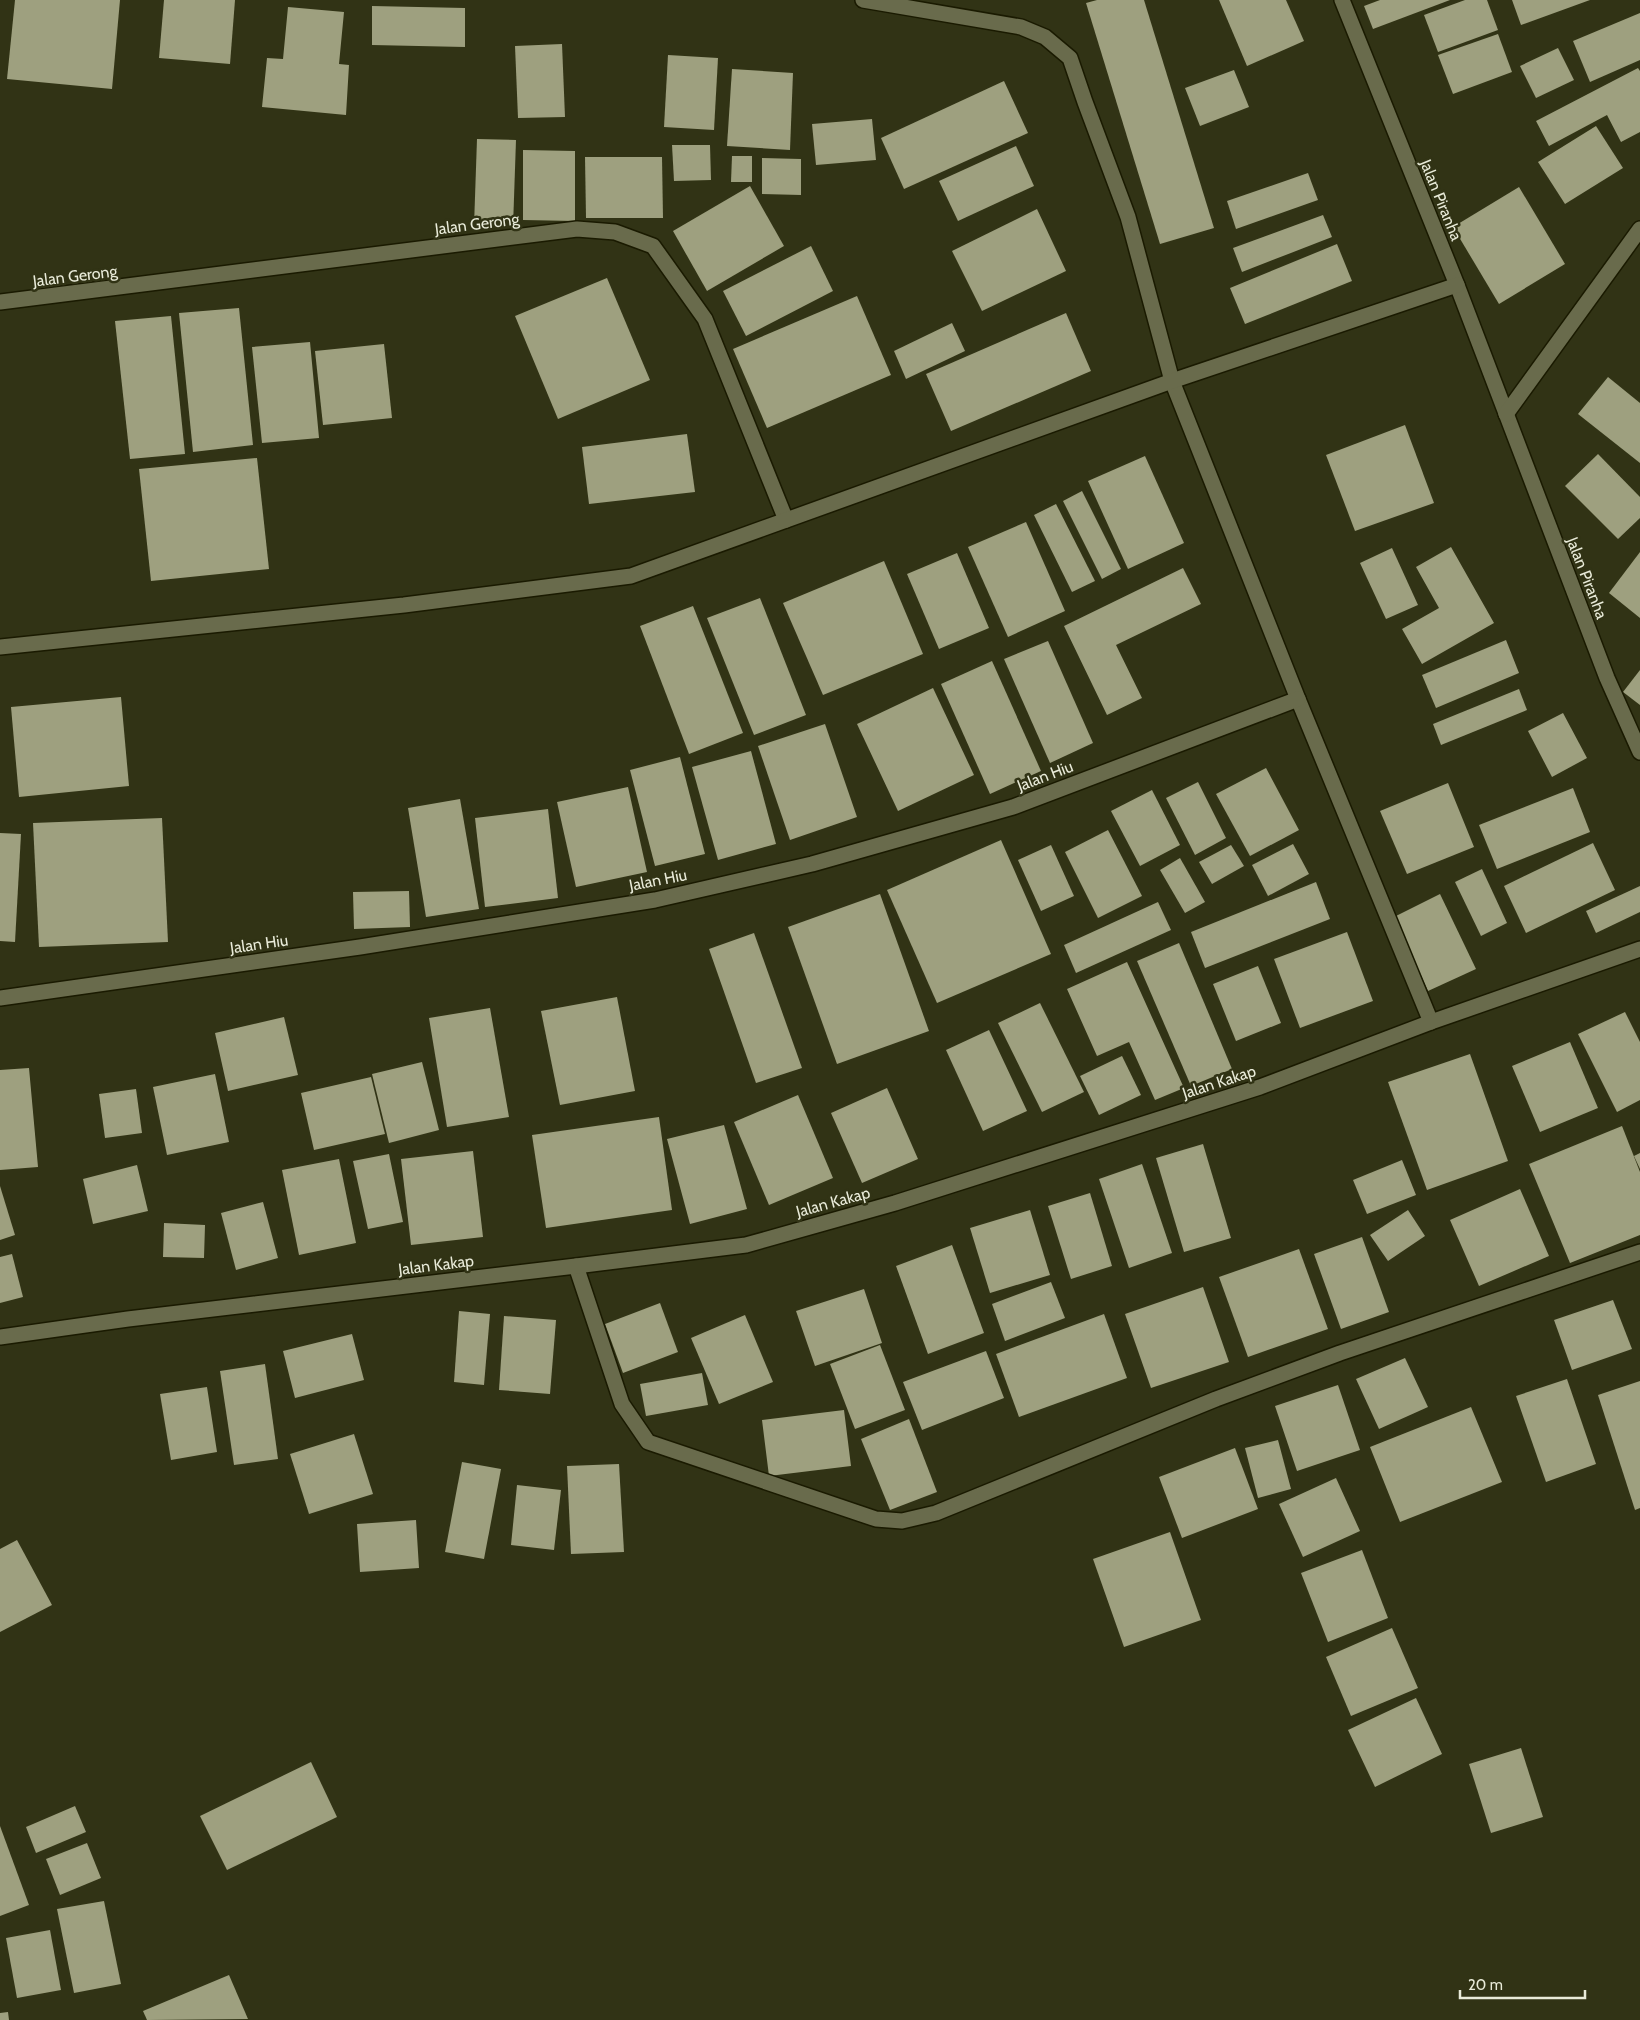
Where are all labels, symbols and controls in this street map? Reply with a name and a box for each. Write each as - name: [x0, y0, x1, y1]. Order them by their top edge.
- street label: Jalan Piranha: [1416, 156, 1466, 244]
- street label: Jalan Gerong: [433, 209, 521, 239]
- street label: Jalan Gerong: [31, 261, 119, 291]
- street label: Jalan Piranha: [1562, 534, 1611, 622]
- street label: Jalan Hiu: [1013, 757, 1076, 796]
- street label: Jalan Hiu: [626, 865, 689, 895]
- street label: Jalan Hiu: [228, 931, 289, 958]
- street label: Jalan Kakap: [1179, 1061, 1258, 1103]
- street label: Jalan Kakap: [793, 1183, 872, 1221]
- street label: Jalan Kakap: [396, 1251, 475, 1279]
- scale bar: [1460, 1968, 1585, 2000]
- text: 20 m: [1468, 1976, 1503, 1994]

